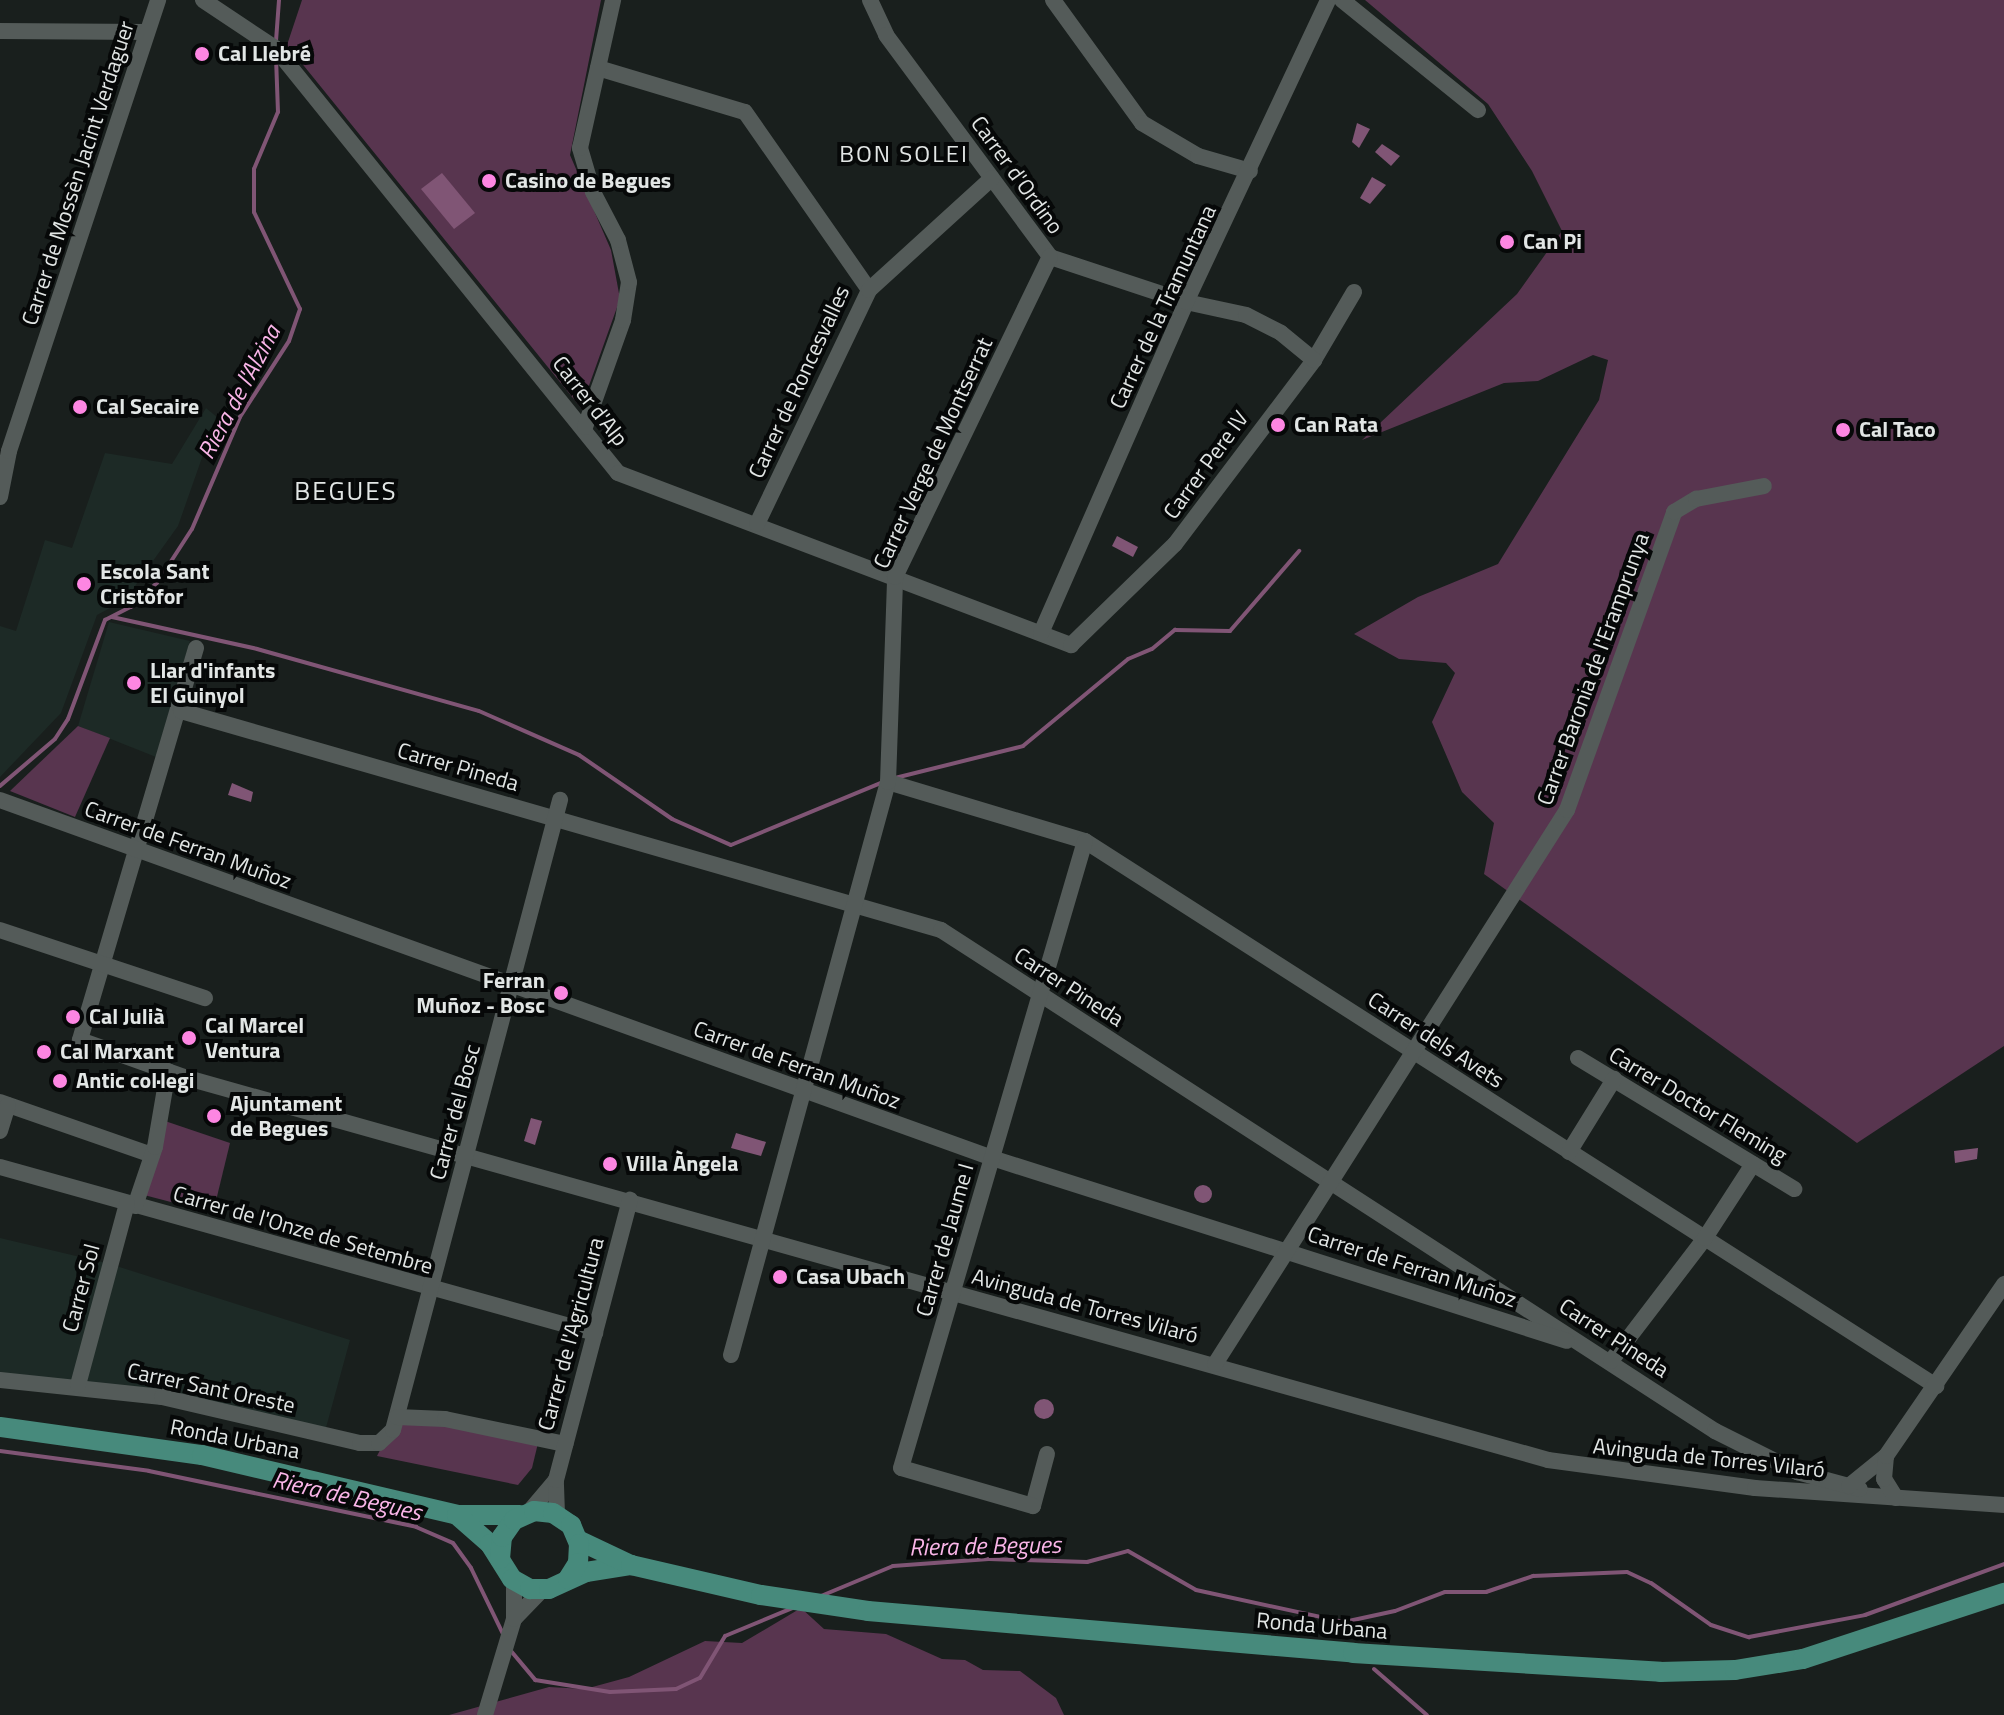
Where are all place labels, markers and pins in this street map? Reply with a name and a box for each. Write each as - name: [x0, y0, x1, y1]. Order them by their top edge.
- place label: Cal Llebré: [218, 41, 311, 67]
- marker: Cal Llebré: [193, 45, 211, 63]
- place label: Casino de Begues: [505, 168, 671, 194]
- marker: Casino de Begues: [480, 172, 498, 190]
- place label: Can Pi: [1523, 229, 1582, 255]
- marker: Can Pi: [1498, 233, 1516, 251]
- place label: Cal Secaire: [96, 394, 199, 420]
- marker: Cal Secaire: [71, 398, 89, 416]
- place label: Can Rata: [1294, 412, 1378, 438]
- marker: Can Rata: [1269, 416, 1287, 434]
- place label: Cal Taco: [1859, 417, 1936, 443]
- marker: Cal Taco: [1834, 421, 1852, 439]
- place label: Escola Sant Cristòfor: [100, 558, 209, 610]
- marker: Escola Sant Cristòfor: [75, 575, 93, 593]
- place label: Llar d'infants El Guinyol: [150, 657, 275, 708]
- marker: Llar d'infants El Guinyol: [125, 674, 143, 692]
- place label: Ferran Muñoz - Bosc: [416, 967, 545, 1018]
- marker: Ferran Muñoz - Bosc: [552, 984, 570, 1002]
- place label: Cal Julià: [89, 1004, 165, 1030]
- marker: Cal Julià: [64, 1008, 82, 1026]
- place label: Cal Marcel Ventura: [205, 1012, 304, 1064]
- marker: Cal Marcel Ventura: [180, 1029, 198, 1047]
- place label: Cal Marxant: [60, 1039, 174, 1065]
- marker: Cal Marxant: [35, 1043, 53, 1061]
- place label: Antic col·legi: [76, 1068, 195, 1094]
- marker: Antic col·legi: [51, 1072, 69, 1090]
- place label: Ajuntament de Begues: [230, 1090, 342, 1142]
- marker: Ajuntament de Begues: [205, 1107, 223, 1125]
- place label: Villa Àngela: [626, 1151, 738, 1177]
- marker: Villa Àngela: [601, 1155, 619, 1173]
- place label: Casa Ubach: [796, 1264, 905, 1290]
- marker: Casa Ubach: [771, 1268, 789, 1286]

